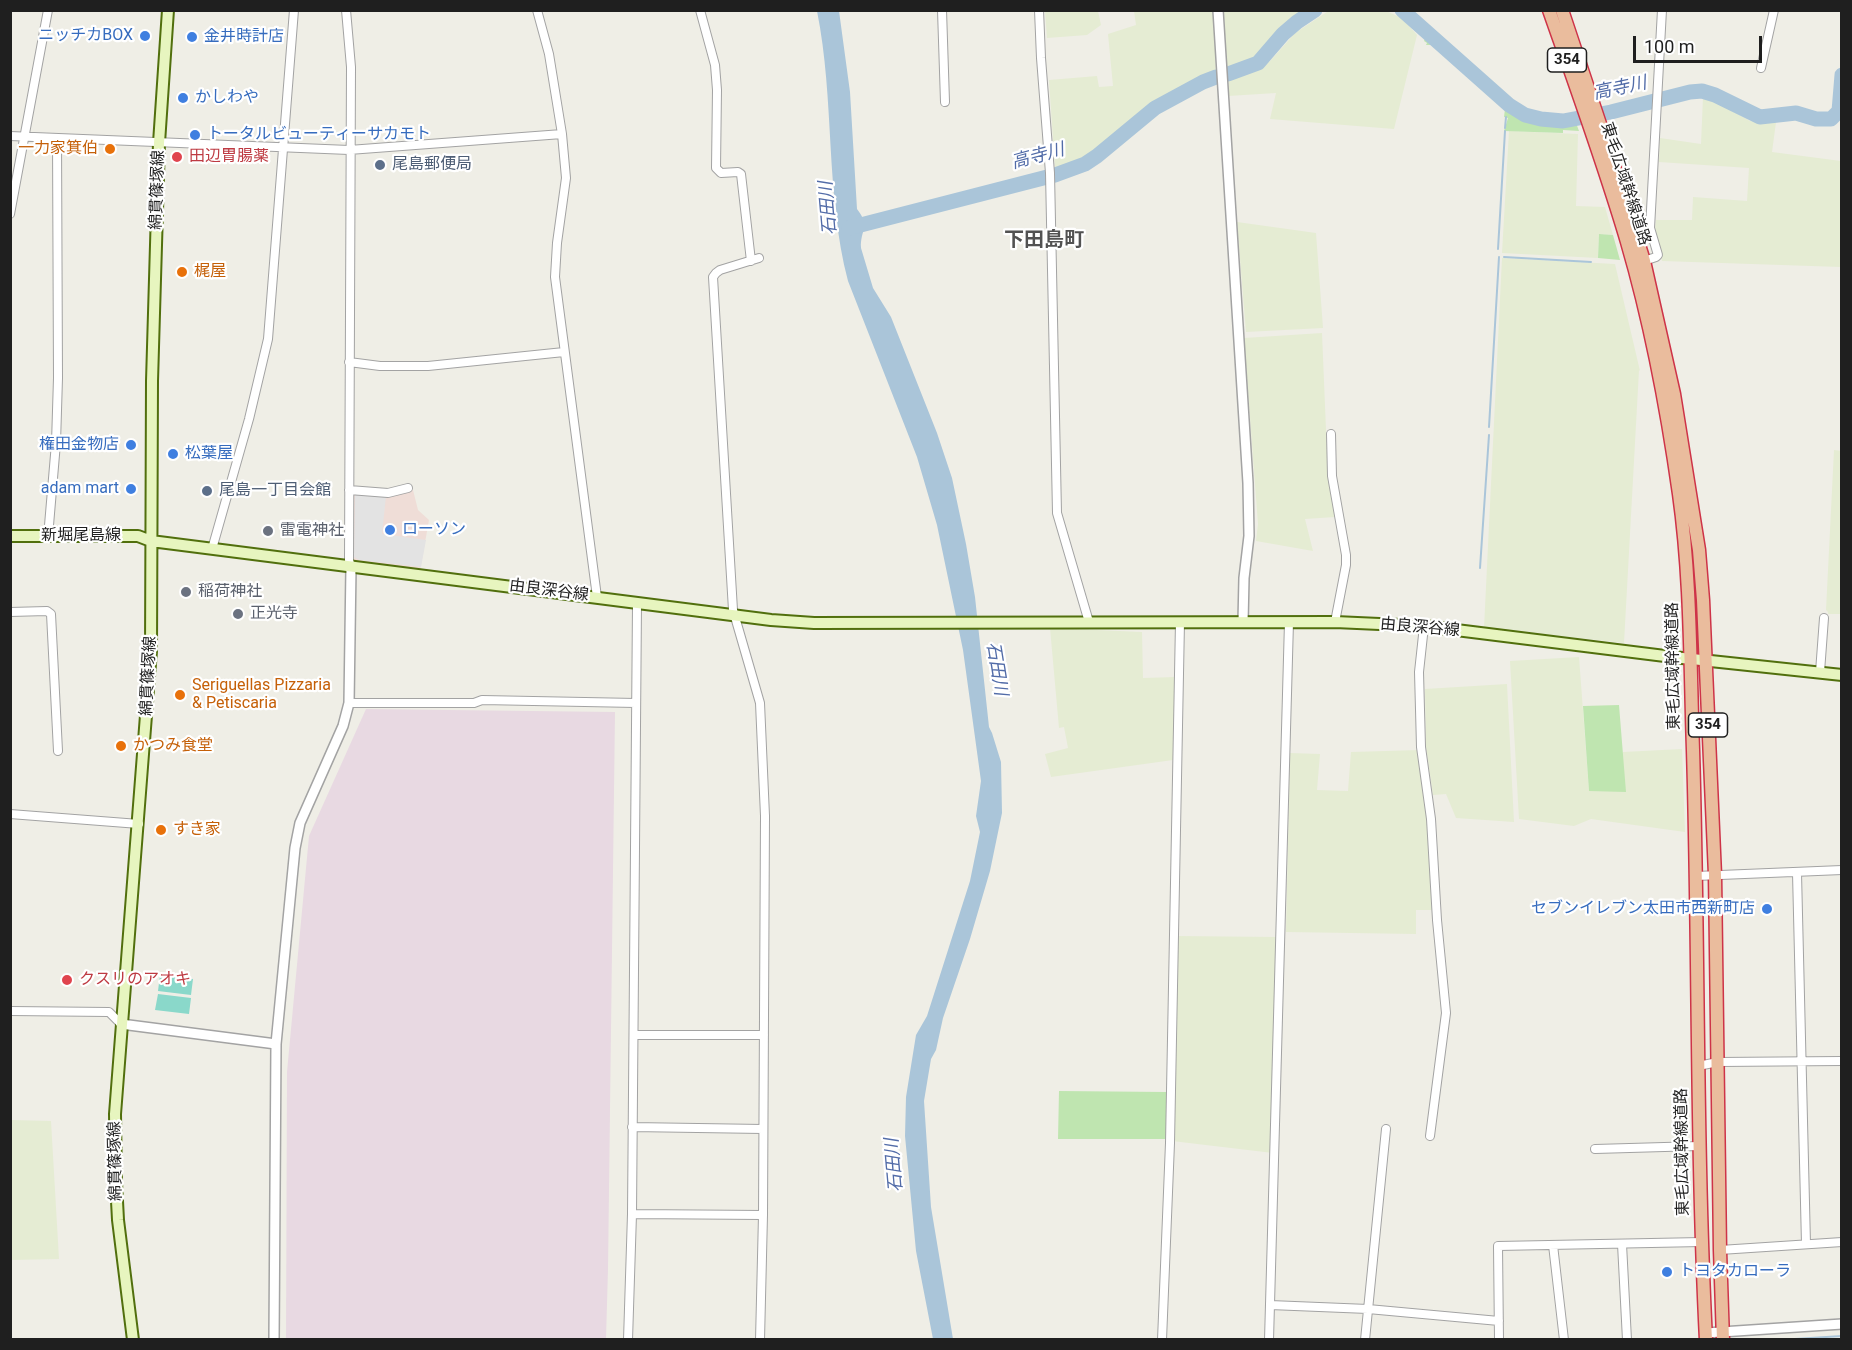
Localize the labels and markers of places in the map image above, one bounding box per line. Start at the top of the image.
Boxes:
place label: ニッチカBOX [38,26,133,46]
place label: 金井時計店 [204,27,284,47]
marker: ニッチカBOX [138,29,152,43]
marker: 金井時計店 [185,30,199,44]
place label: かしわや [195,88,259,108]
marker: かしわや [176,91,190,105]
place label: トータルビューティーサカモト [207,125,431,145]
marker: トータルビューティーサカモト [188,128,202,142]
place label: 一力家箕伯 [18,139,98,159]
marker: 一力家箕伯 [103,142,117,156]
place label: 田辺胃腸薬 [189,147,269,167]
marker: 田辺胃腸薬 [170,150,184,164]
place label: 尾島郵便局 [392,155,472,175]
marker: 尾島郵便局 [373,158,387,172]
place label: 梶屋 [194,262,226,282]
marker: 梶屋 [175,265,189,279]
place label: 権田金物店 [39,435,119,455]
marker: 権田金物店 [124,438,138,452]
place label: 松葉屋 [185,444,233,464]
marker: 松葉屋 [166,447,180,461]
place label: adam mart [41,479,119,499]
place label: 尾島一丁目会館 [219,481,331,501]
marker: adam mart [124,482,138,496]
marker: 尾島一丁目会館 [200,484,214,498]
place label: ローソン [402,520,466,540]
place label: 雷電神社 [280,521,344,541]
marker: ローソン [383,523,397,537]
marker: 雷電神社 [261,524,275,538]
place label: 稲荷神社 [198,582,262,602]
marker: 稲荷神社 [179,585,193,599]
place label: 正光寺 [250,604,298,624]
marker: 正光寺 [231,607,245,621]
place label: Seriguellas Pizzaria & Petiscaria [192,676,331,714]
marker: Seriguellas Pizzaria & Petiscaria [173,688,187,702]
place label: かつみ食堂 [133,736,213,756]
marker: かつみ食堂 [114,739,128,753]
place label: すき家 [173,820,221,840]
marker: すき家 [154,823,168,837]
place label: セブンイレブン太田市西新町店 [1531,899,1755,919]
marker: セブンイレブン太田市西新町店 [1760,902,1774,916]
place label: クスリのアオキ [79,970,191,990]
marker: クスリのアオキ [60,973,74,987]
place label: トヨタカローラ [1679,1262,1791,1282]
marker: トヨタカローラ [1660,1265,1674,1279]

